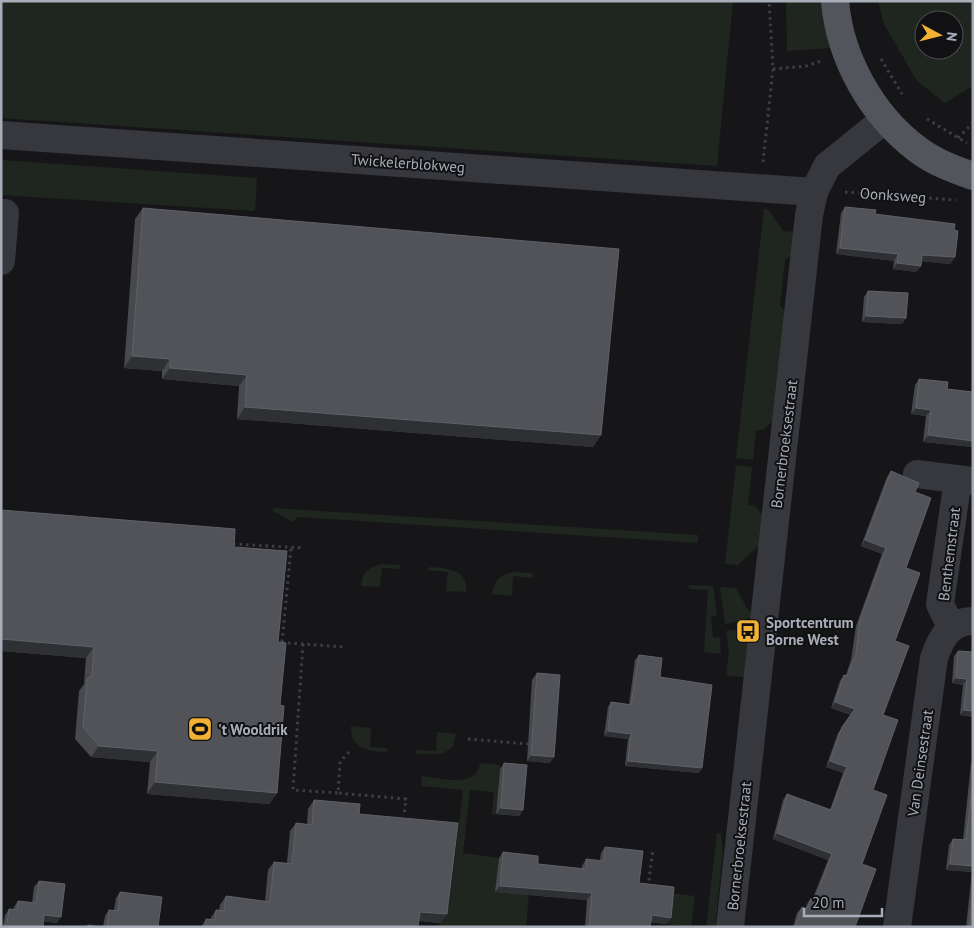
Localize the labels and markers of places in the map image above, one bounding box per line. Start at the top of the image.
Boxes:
place label: Sportcentrum Borne West [766,613,854,649]
bus stop icon: Sportcentrum Borne West [735,618,761,644]
sports icon: 't Wooldrik [187,716,213,742]
place label: 't Wooldrik [218,720,288,739]

